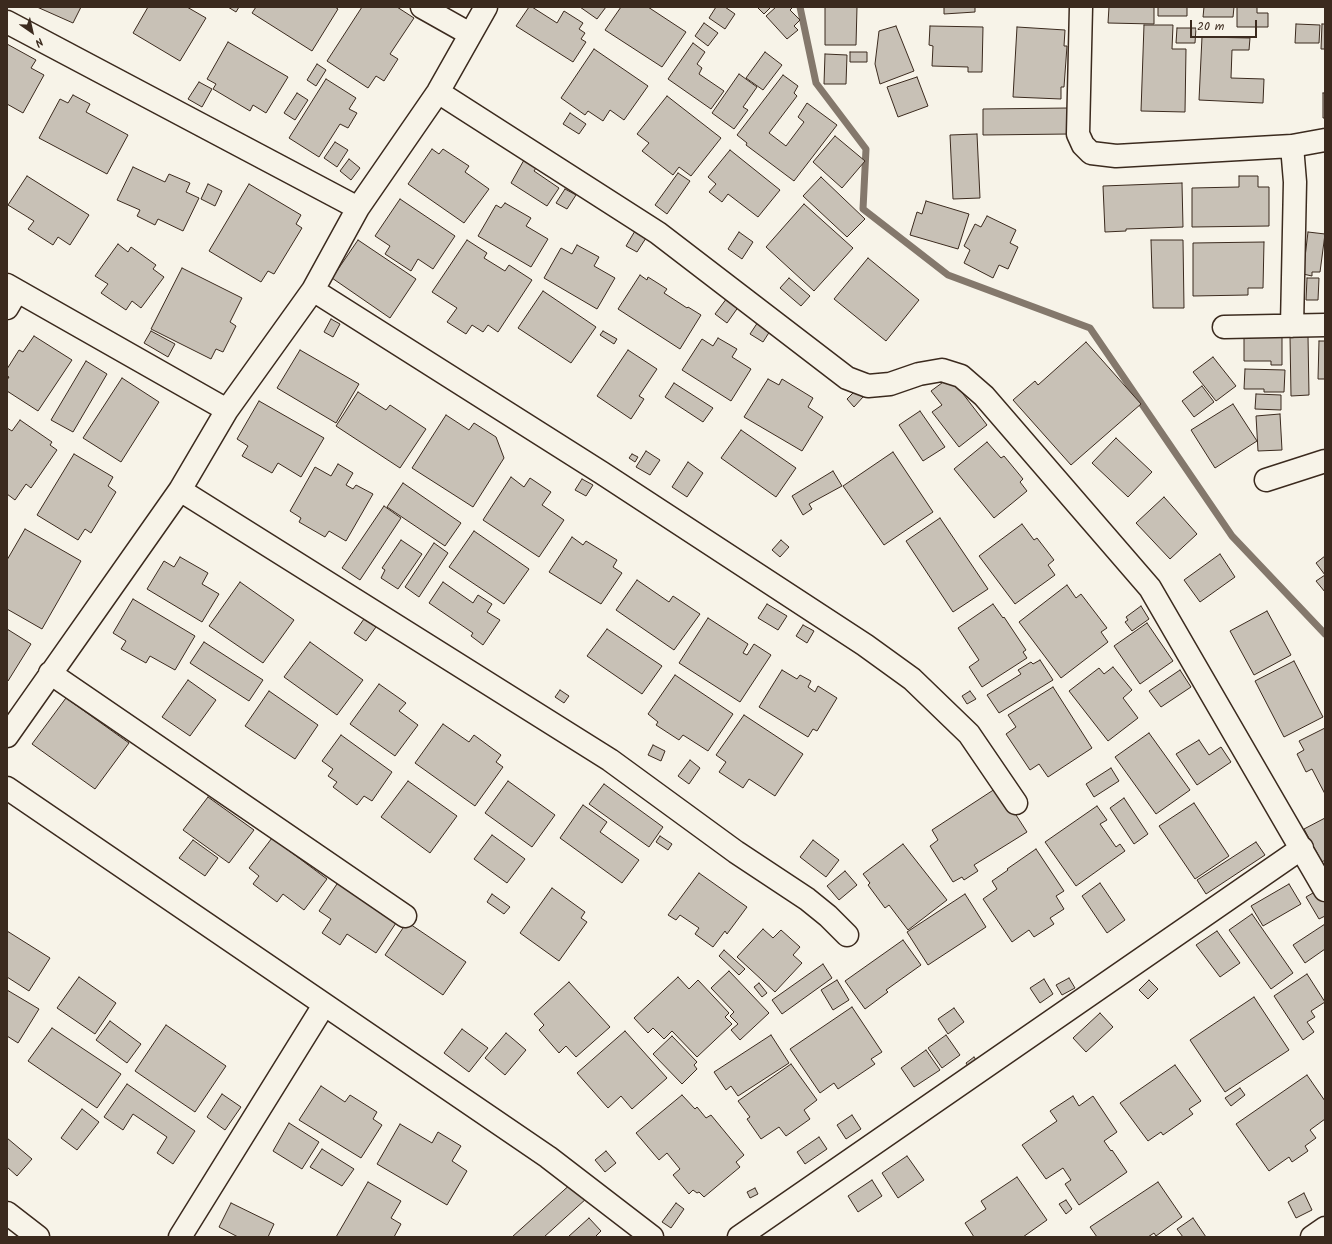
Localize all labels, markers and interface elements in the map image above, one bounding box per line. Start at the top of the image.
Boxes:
north arrow [12,12,52,52]
scale bar [1192,12,1259,38]
text: 20 m [1197,17,1224,36]
text: N [31,33,47,51]

